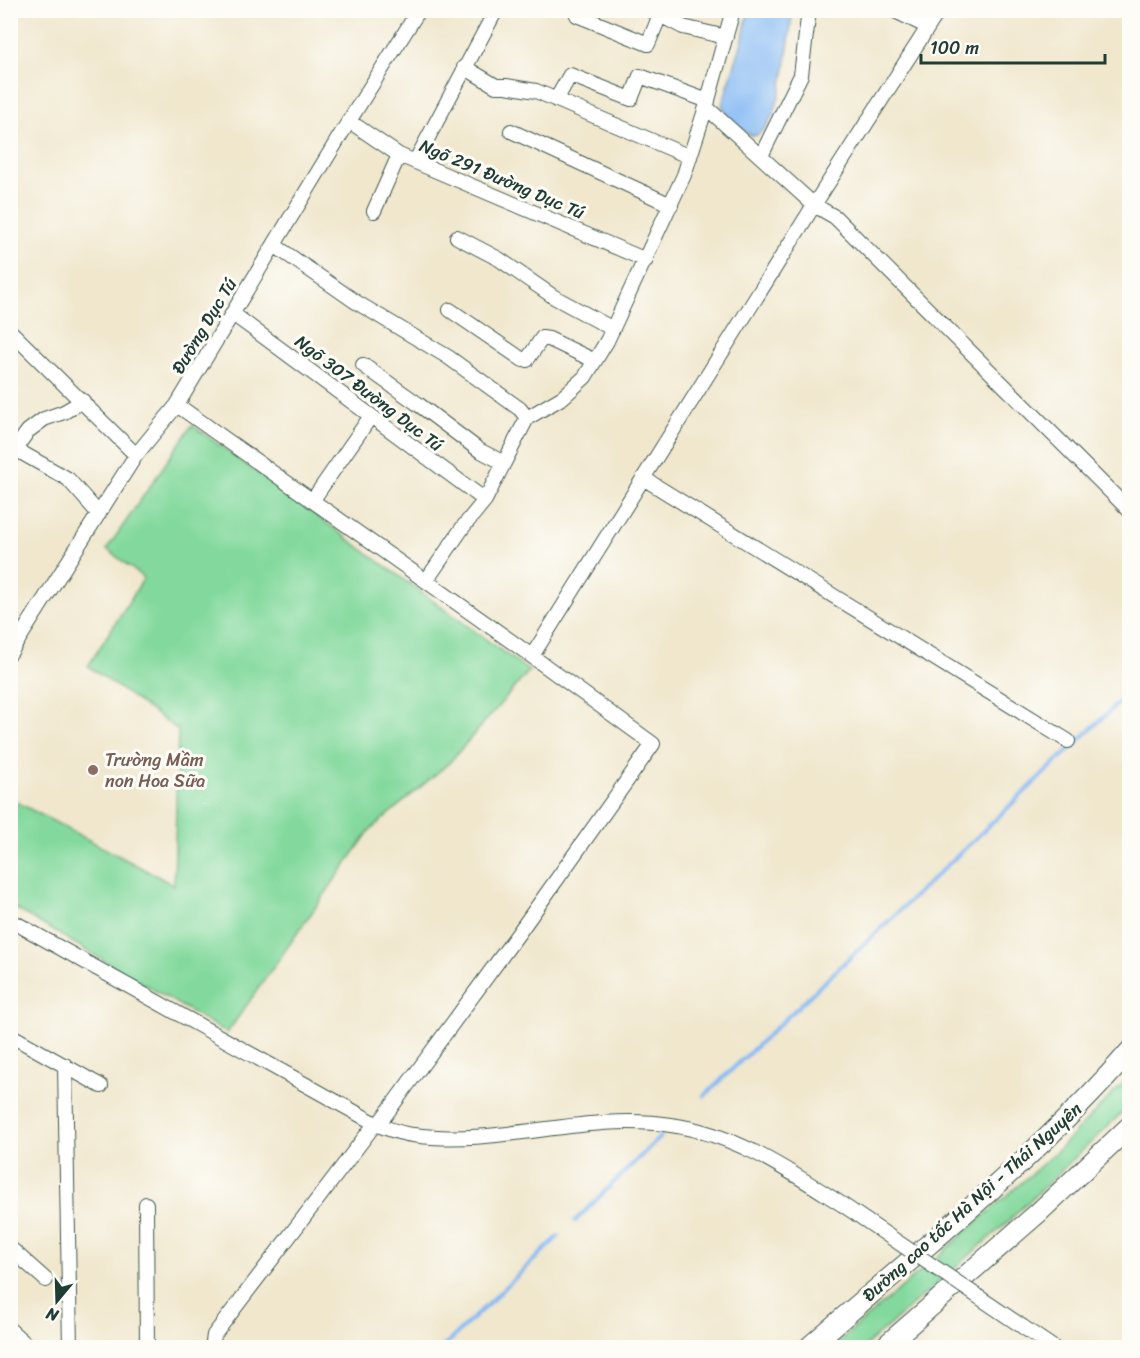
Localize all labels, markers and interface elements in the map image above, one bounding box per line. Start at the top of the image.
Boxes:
scale bar [921,27,1106,65]
text: 100 m [930,32,979,64]
street label: Ngõ 291 Đường Dục Tú [414,130,590,228]
street label: Đường Dục Tú [163,271,246,380]
street label: Ngõ 307 Đường Dục Tú [288,326,451,460]
place label: Trường Mầm non Hoa Sữa [105,744,205,797]
marker: Trường Mầm non Hoa Sữa [86,763,100,777]
street label: Đường cao tốc Hà Nội - Thái Nguyên [855,1094,1090,1310]
north arrow [27,1271,87,1331]
text: N [41,1299,63,1331]

